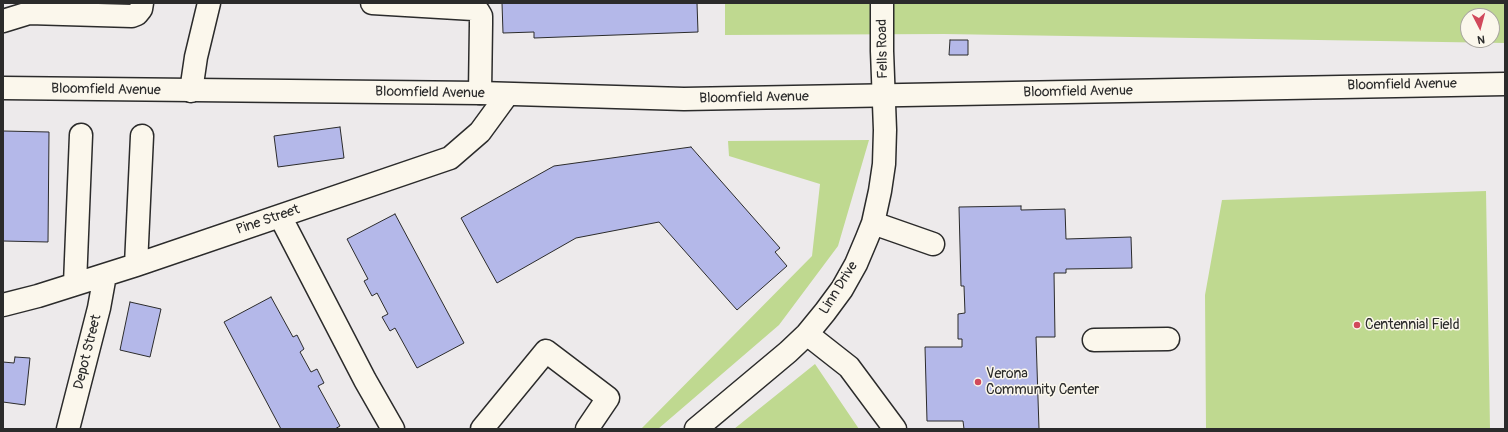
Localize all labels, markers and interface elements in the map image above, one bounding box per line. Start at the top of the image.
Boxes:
north arrow [1460,8,1500,48]
street label: Fells Road [874,19,892,79]
text: N [1477,33,1486,46]
street label: Bloomfield Avenue [1347,76,1457,94]
street label: Bloomfield Avenue [51,81,161,99]
street label: Bloomfield Avenue [1023,83,1133,101]
street label: Bloomfield Avenue [375,84,485,102]
street label: Bloomfield Avenue [699,89,809,107]
street label: Pine Street [234,201,302,239]
street label: Linn Drive [816,259,862,317]
street label: Depot Street [71,313,105,391]
place label: Centennial Field [1365,317,1460,333]
marker: Centennial Field [1352,320,1362,330]
place label: Verona Community Center [986,366,1099,398]
marker: Verona Community Center [973,377,983,387]

